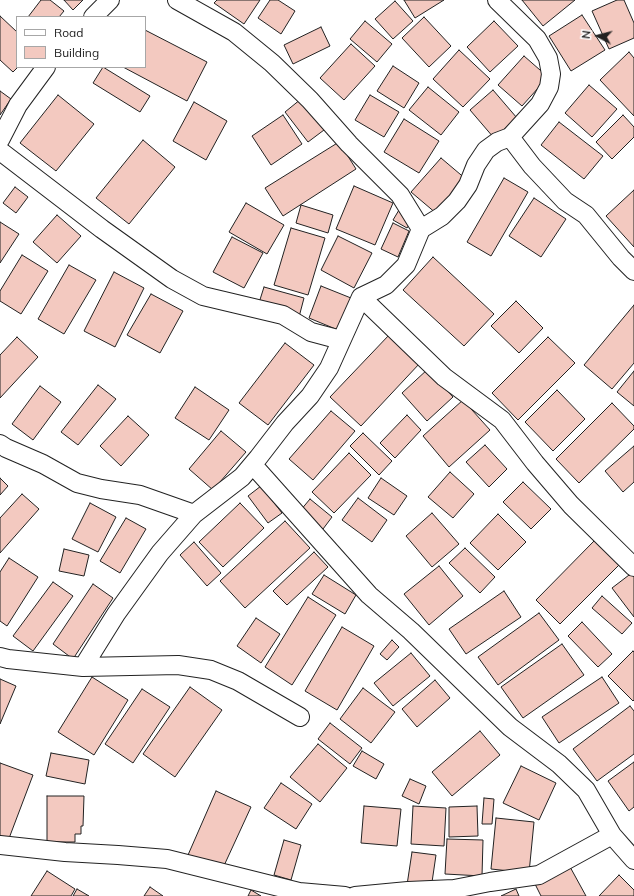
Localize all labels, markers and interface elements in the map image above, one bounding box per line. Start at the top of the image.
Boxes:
legend [16,16,146,68]
north arrow [578,16,618,56]
text: Road [54,25,83,40]
text: N [579,30,594,40]
text: Building [54,45,99,60]

